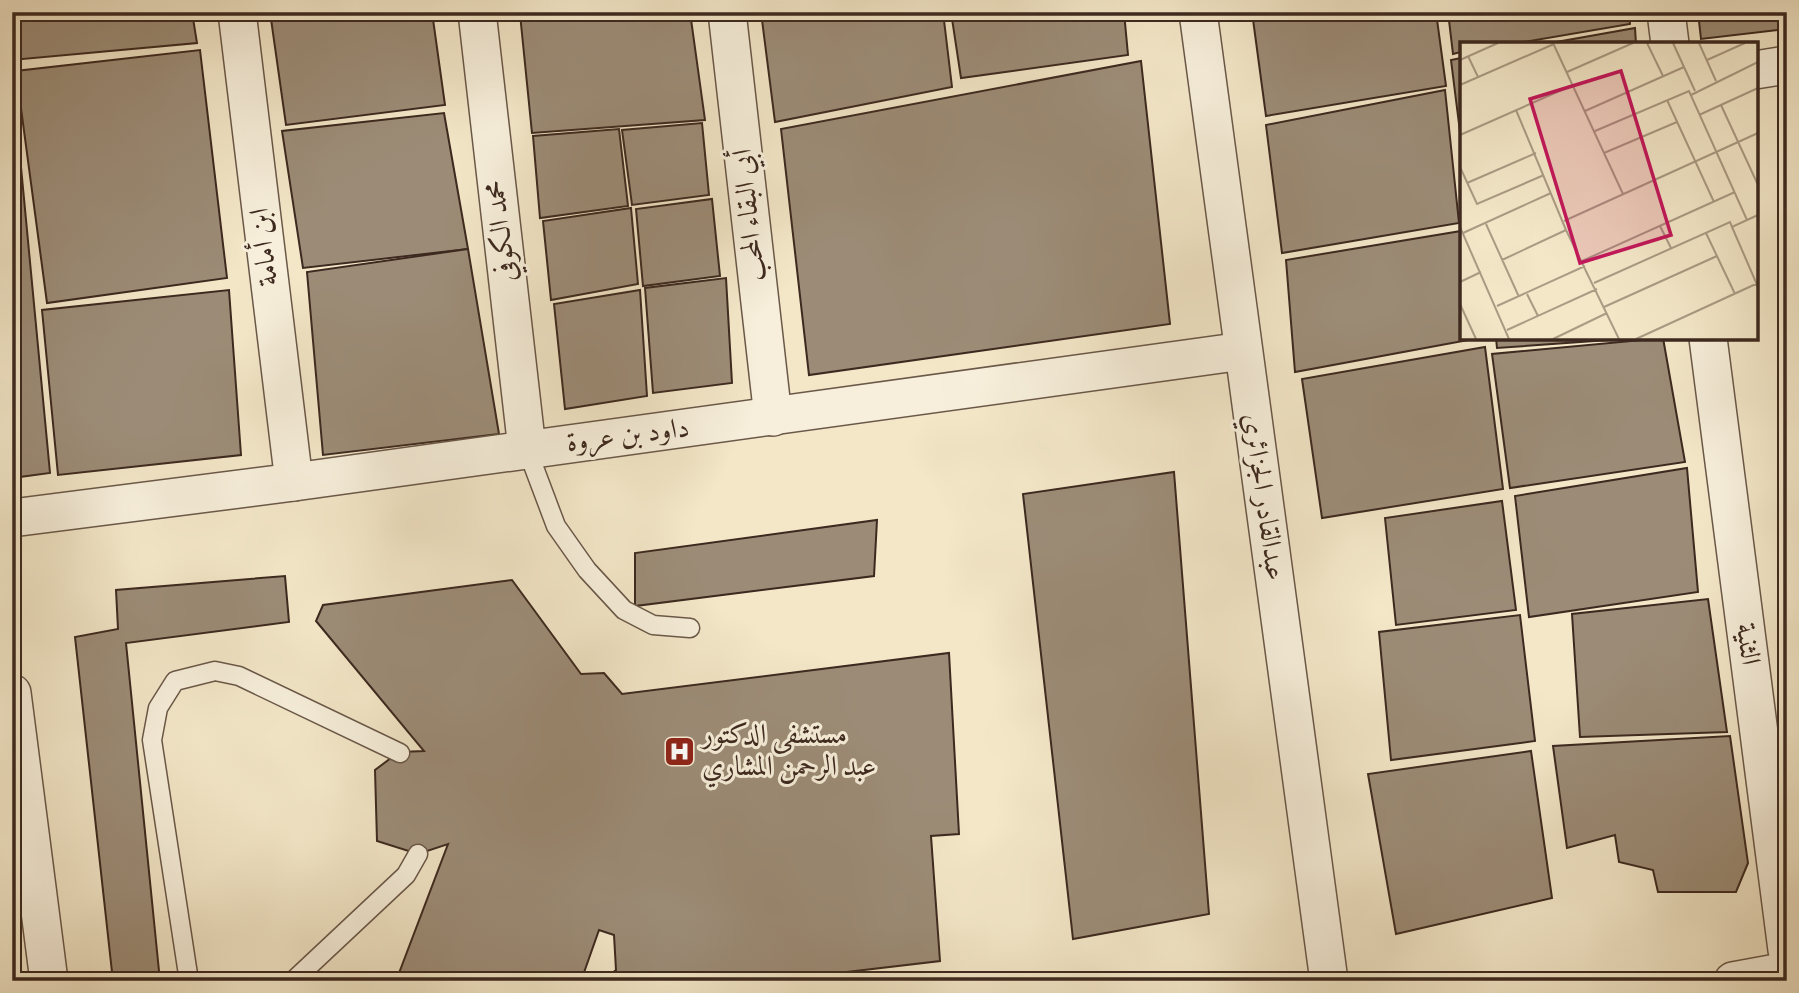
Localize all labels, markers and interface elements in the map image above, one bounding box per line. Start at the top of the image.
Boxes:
inset map [1460,42,1757,340]
street label: أبي البقاء المحب [722,146,777,284]
street label: محمد الكوفي [478,178,529,284]
street label: ابن أمامة [239,206,287,289]
street label: داود بن عروة [564,411,692,461]
street label: عبدالقادر الجزائري [1231,411,1292,583]
street label: الثنية [1727,621,1767,667]
place label: مستشفى الدكتور عبد الرحمن المشاري [699,718,876,788]
hospital icon: مستشفى الدكتور عبد الرحمن المشاري [662,734,696,768]

